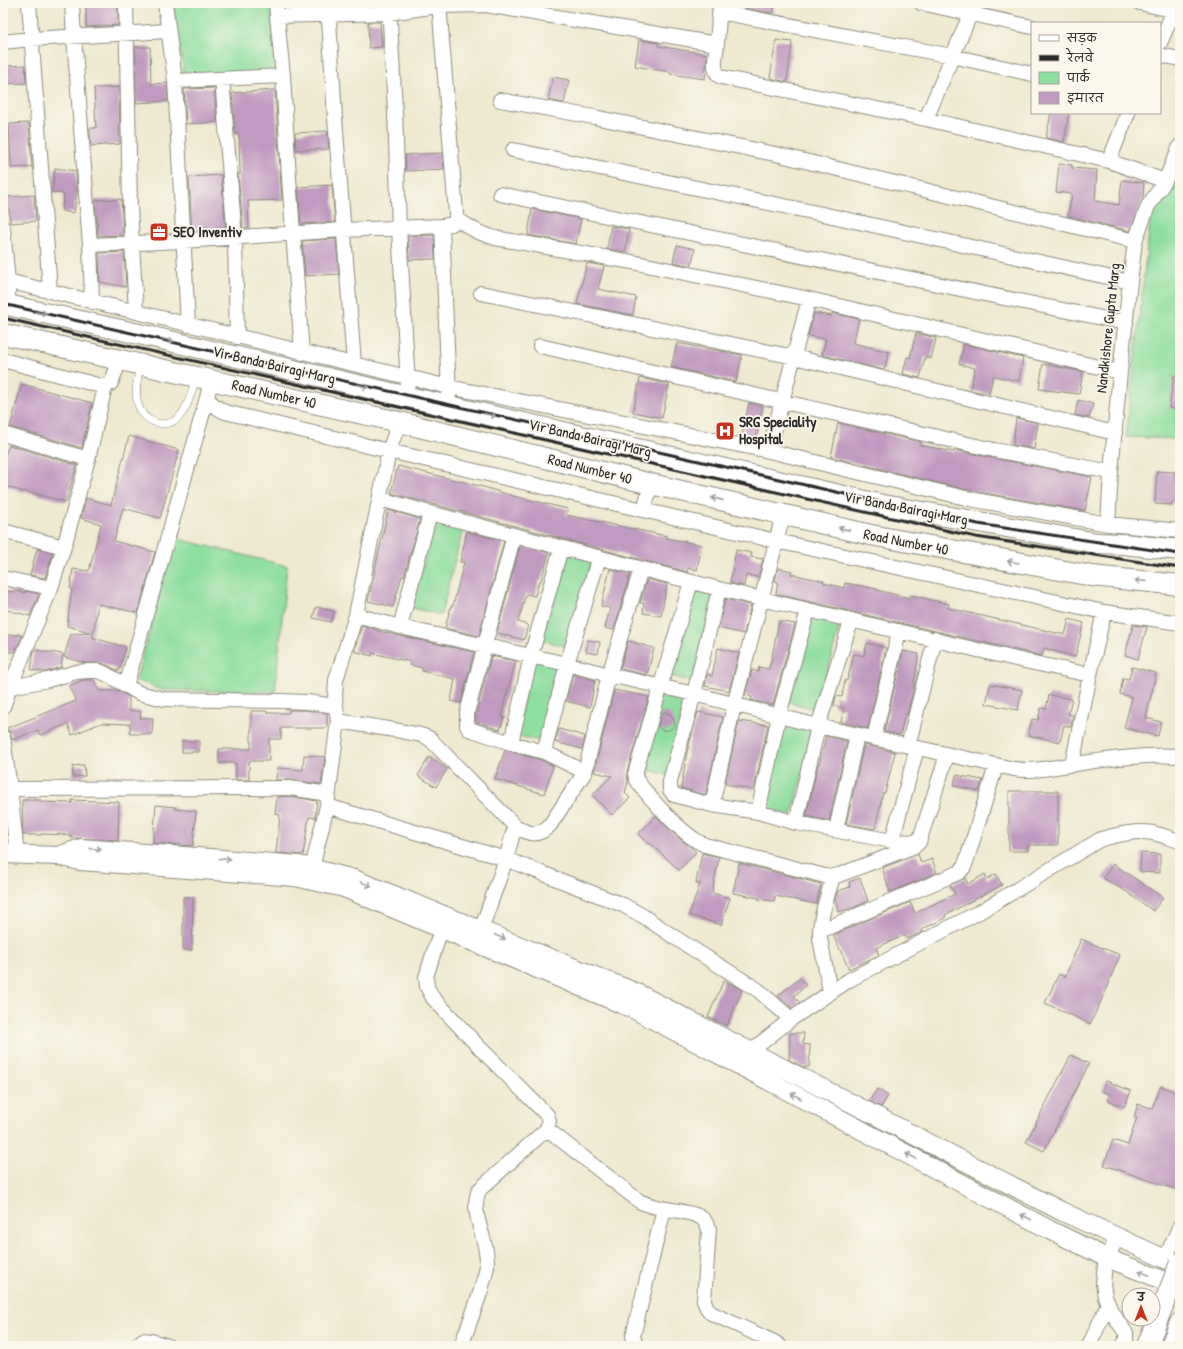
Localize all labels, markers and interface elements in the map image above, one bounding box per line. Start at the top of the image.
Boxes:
legend [1031,22,1161,114]
text: सड़क [1066,29,1098,46]
text: रेलवे [1065,47,1094,66]
text: पार्क [1066,68,1091,86]
text: इमारत [1067,89,1105,106]
office icon: SEO Inventiv [148,221,170,243]
place label: SEO Inventiv [173,221,243,242]
street label: Nandkishore Gupta Marg [1090,262,1125,394]
one-way arrow [34,309,47,317]
one-way arrow [161,337,174,345]
street label: Vir Banda Bairagi Marg [211,340,338,389]
street label: Road Number 40 [230,374,319,413]
one-way arrow [356,383,369,391]
one-way arrow [483,411,496,419]
place label: SRG Speciality Hospital [739,411,817,450]
street label: Vir Banda Bairagi Marg [527,413,654,462]
hospital icon: SRG Speciality Hospital [714,420,736,442]
street label: Road Number 40 [546,448,635,489]
street label: Vir Banda Bairagi Marg [842,485,970,530]
one-way arrow [711,495,724,503]
street label: Road Number 40 [862,523,951,560]
one-way arrow [838,525,851,533]
one-way arrow [1007,557,1020,565]
one-way arrow [1135,577,1148,585]
one-way arrow [89,846,102,853]
one-way arrow [218,855,231,862]
one-way arrow [360,880,372,888]
one-way arrow [493,934,505,942]
one-way arrow [791,1091,803,1099]
one-way arrow [906,1152,918,1160]
one-way arrow [1021,1213,1033,1220]
one-way arrow [1138,1268,1150,1276]
north arrow [1121,1287,1161,1327]
text: उ [1136,1290,1146,1304]

